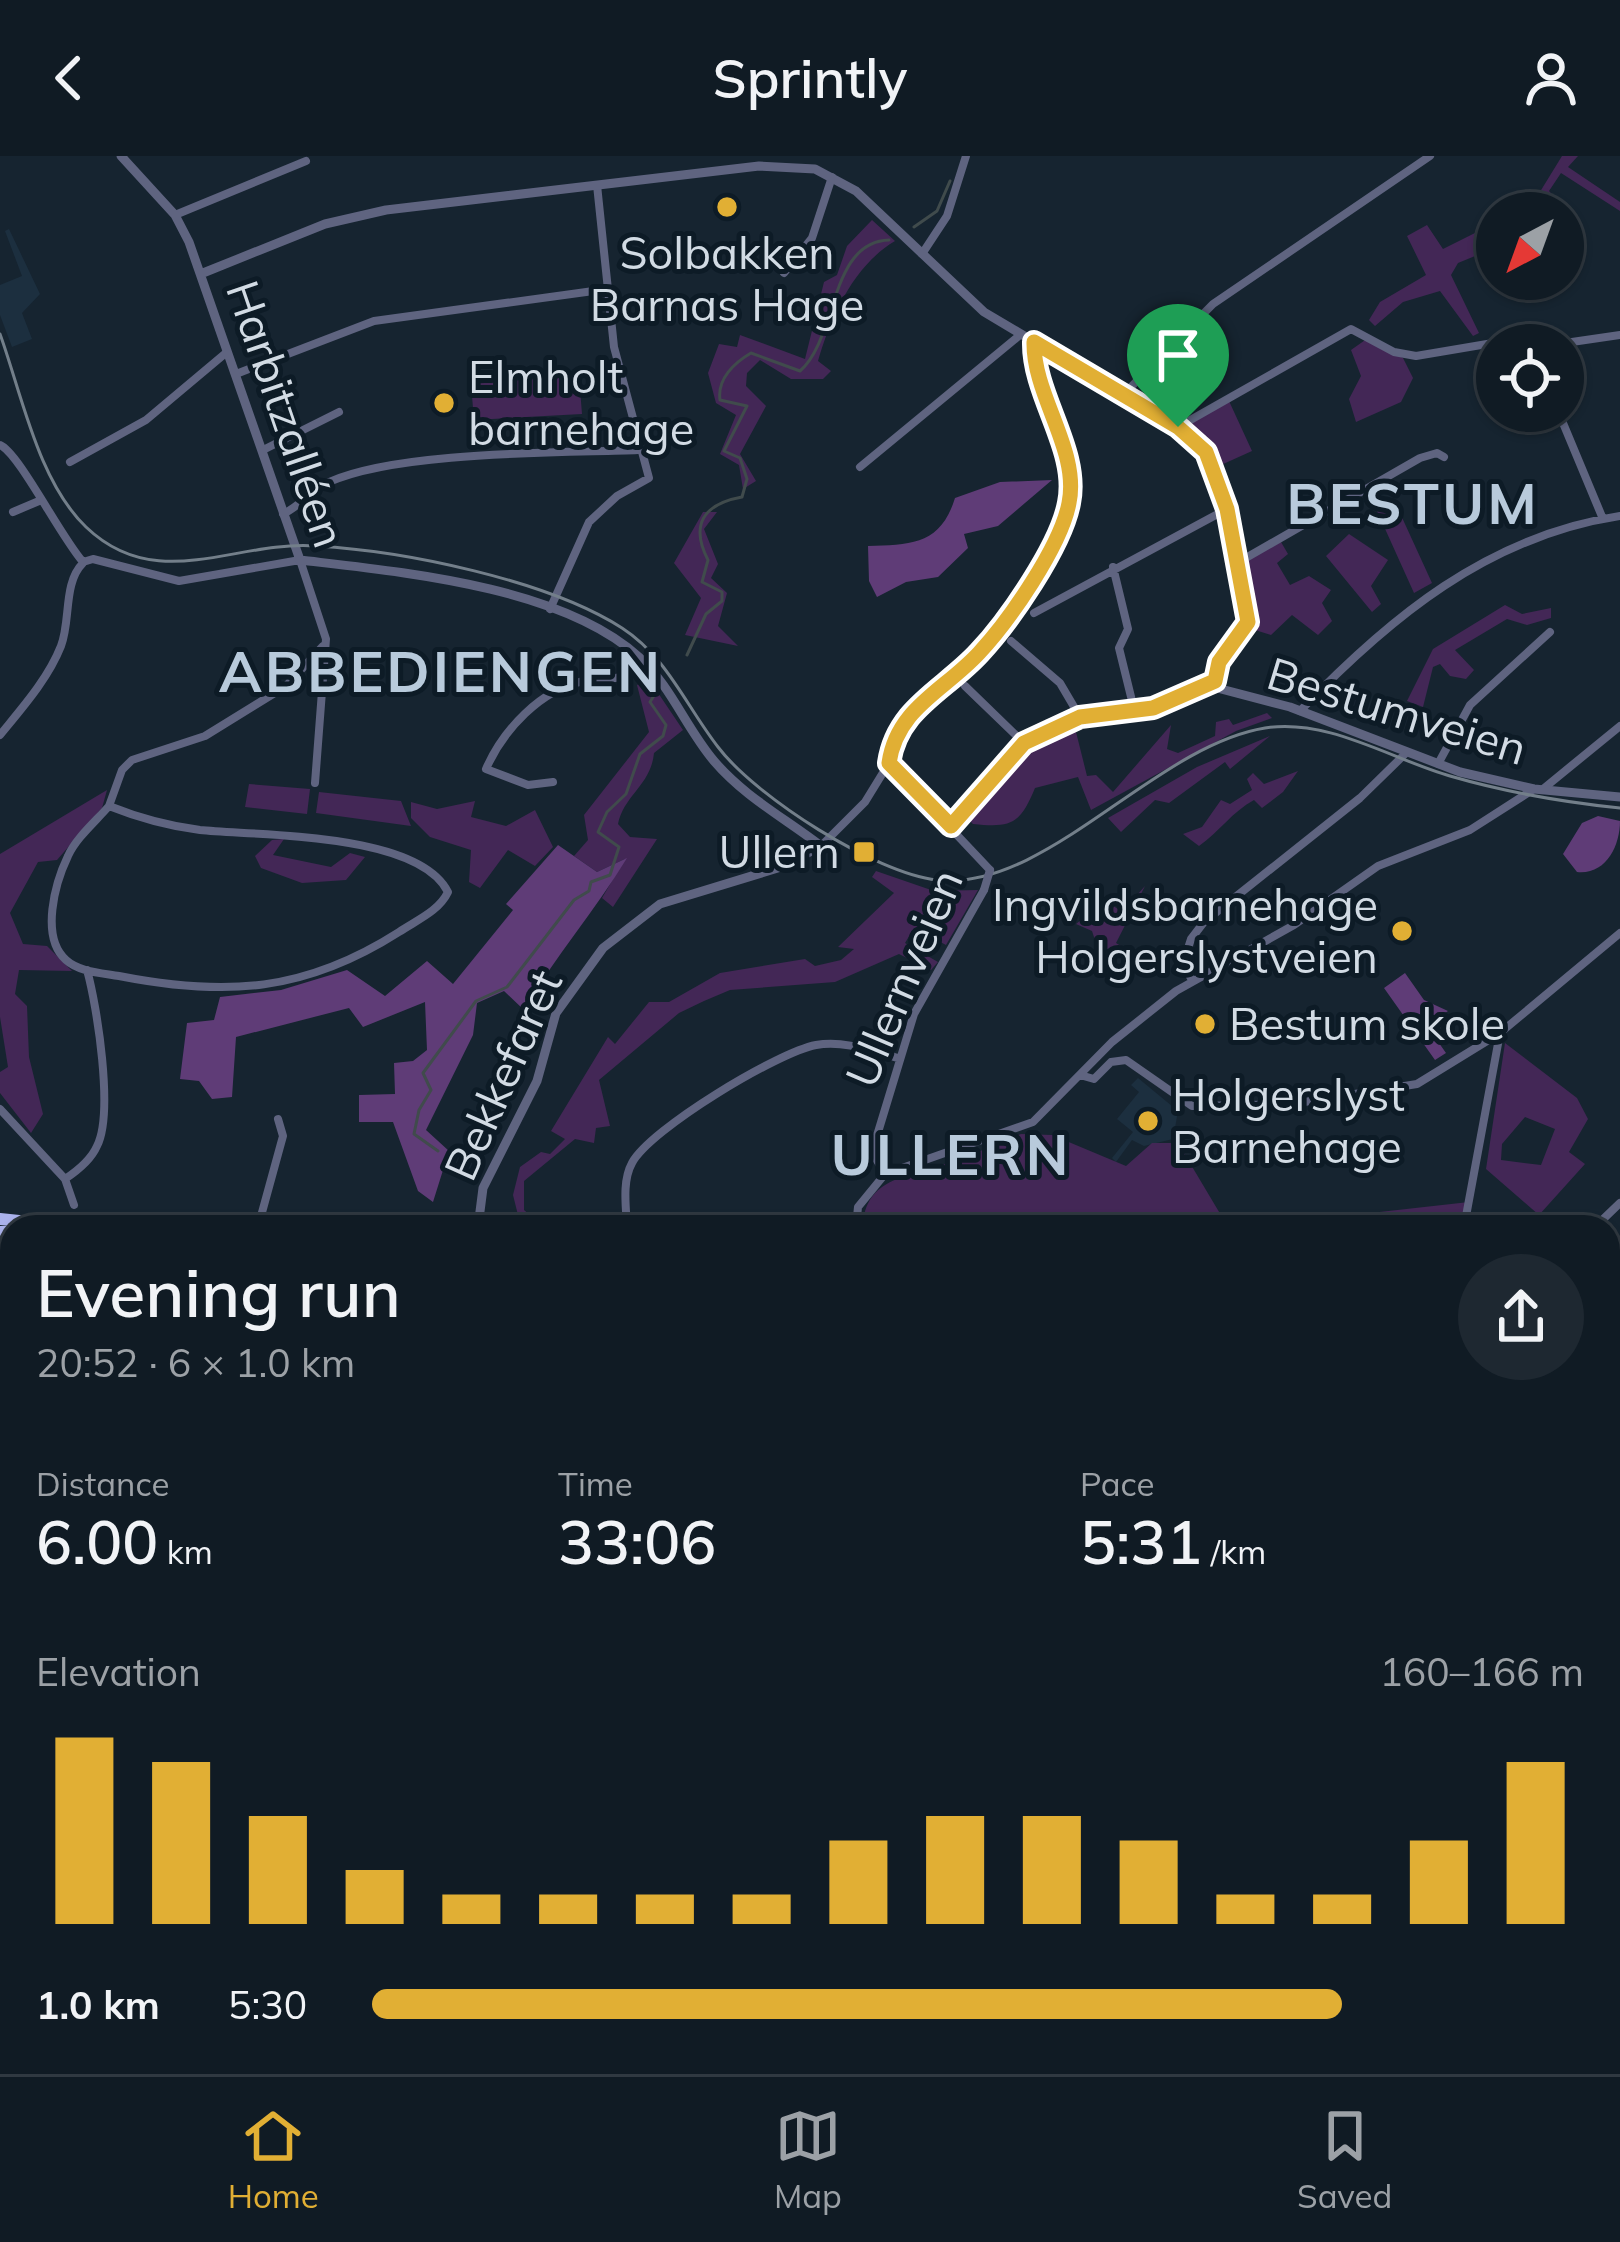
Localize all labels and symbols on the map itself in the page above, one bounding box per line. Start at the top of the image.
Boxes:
north arrow [1476,192,1584,300]
marker: Solbakken Barnas Hage [714,194,740,220]
place label: Solbakken Barnas Hage [590,224,864,332]
street label: Harbitzalléen [215,273,359,554]
pin [1127,304,1229,427]
place label: Elmholt barnehage [468,348,694,456]
marker: Elmholt barnehage [431,390,457,416]
district label: BESTUM [1286,467,1540,538]
district label: ABBEDIENGEN [219,635,663,706]
street label: Bestumveien [1261,644,1534,776]
place label: Ullern [719,823,840,879]
marker: Ullern [851,839,877,865]
street label: Ullernveien [832,860,974,1095]
place label: Ingvildsbarnehage Holgerslystveien [992,876,1378,984]
marker: Ingvildsbarnehage Holgerslystveien [1389,918,1415,944]
street label: Bekkefaret [431,961,573,1188]
place label: Bestum skole [1229,995,1505,1051]
marker: Bestum skole [1192,1011,1218,1037]
place label: Holgerslyst Barnehage [1172,1066,1405,1174]
marker: Holgerslyst Barnehage [1135,1108,1161,1134]
district label: ULLERN [831,1118,1071,1189]

